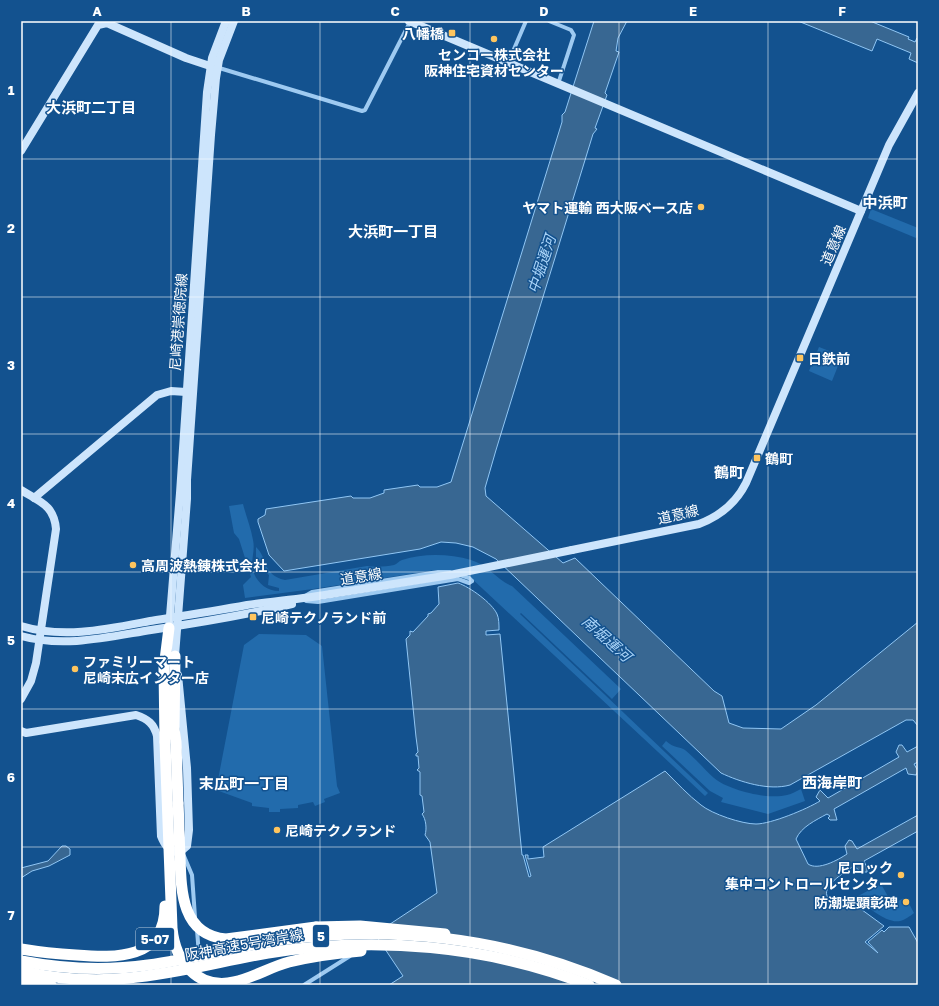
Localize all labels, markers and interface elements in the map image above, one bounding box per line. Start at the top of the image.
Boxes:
text: A [92,3,102,19]
text: B [241,3,251,19]
text: C [390,3,400,19]
text: D [539,3,549,19]
text: E [689,3,697,19]
text: F [838,3,846,19]
place label: 八幡橋 [402,25,444,42]
marker: 八幡橋 [447,28,457,38]
marker: センコー株式会社 阪神住宅資材センター [489,34,499,44]
place label: センコー株式会社 阪神住宅資材センター [424,46,564,79]
text: 1 [8,82,15,98]
district label: 大浜町二丁目 [46,98,136,116]
district label: 中浜町 [862,193,908,211]
place label: ヤマト運輸 西大阪ベース店 [522,199,693,216]
marker: ヤマト運輸 西大阪ベース店 [696,202,706,212]
text: 2 [7,220,15,236]
district label: 大浜町一丁目 [348,222,438,240]
street label: 道意線 [817,222,849,268]
water label: 中堀運河 [523,230,560,295]
street label: 尼崎港崇徳院線 [166,273,190,371]
place label: 日鉄前 [808,350,850,367]
marker: 日鉄前 [795,353,805,363]
text: 3 [7,357,15,373]
place label: 鶴町 [765,450,793,467]
marker: 鶴町 [752,453,762,463]
district label: 鶴町 [714,463,744,481]
text: 4 [7,495,15,511]
street label: 道意線 [656,501,700,527]
place label: 高周波熱錬株式会社 [141,557,267,574]
marker: 高周波熱錬株式会社 [128,560,138,570]
street label: 道意線 [339,564,383,588]
place label: 尼崎テクノランド前 [261,609,386,626]
water label: 南堀運河 [579,611,638,667]
marker: 尼崎テクノランド前 [248,612,258,622]
text: 5 [7,632,15,648]
place label: ファミリーマート 尼崎末広インター店 [83,653,209,686]
marker: ファミリーマート 尼崎末広インター店 [70,664,80,674]
text: 6 [7,769,15,785]
district label: 西海岸町 [802,773,862,791]
district label: 末広町一丁目 [199,774,289,792]
place label: 尼崎テクノランド [285,822,396,839]
marker: 尼崎テクノランド [272,825,282,835]
place label: 尼ロック 集中コントロールセンター [725,859,893,892]
marker: 尼ロック 集中コントロールセンター [896,870,906,880]
place label: 防潮堤顕彰碑 [814,894,898,911]
marker: 防潮堤顕彰碑 [901,897,911,907]
text: 7 [7,907,15,923]
street label: 阪神高速5号湾岸線 [183,925,305,963]
road number: 5 [313,925,329,947]
road number: 5-07 [136,928,174,950]

